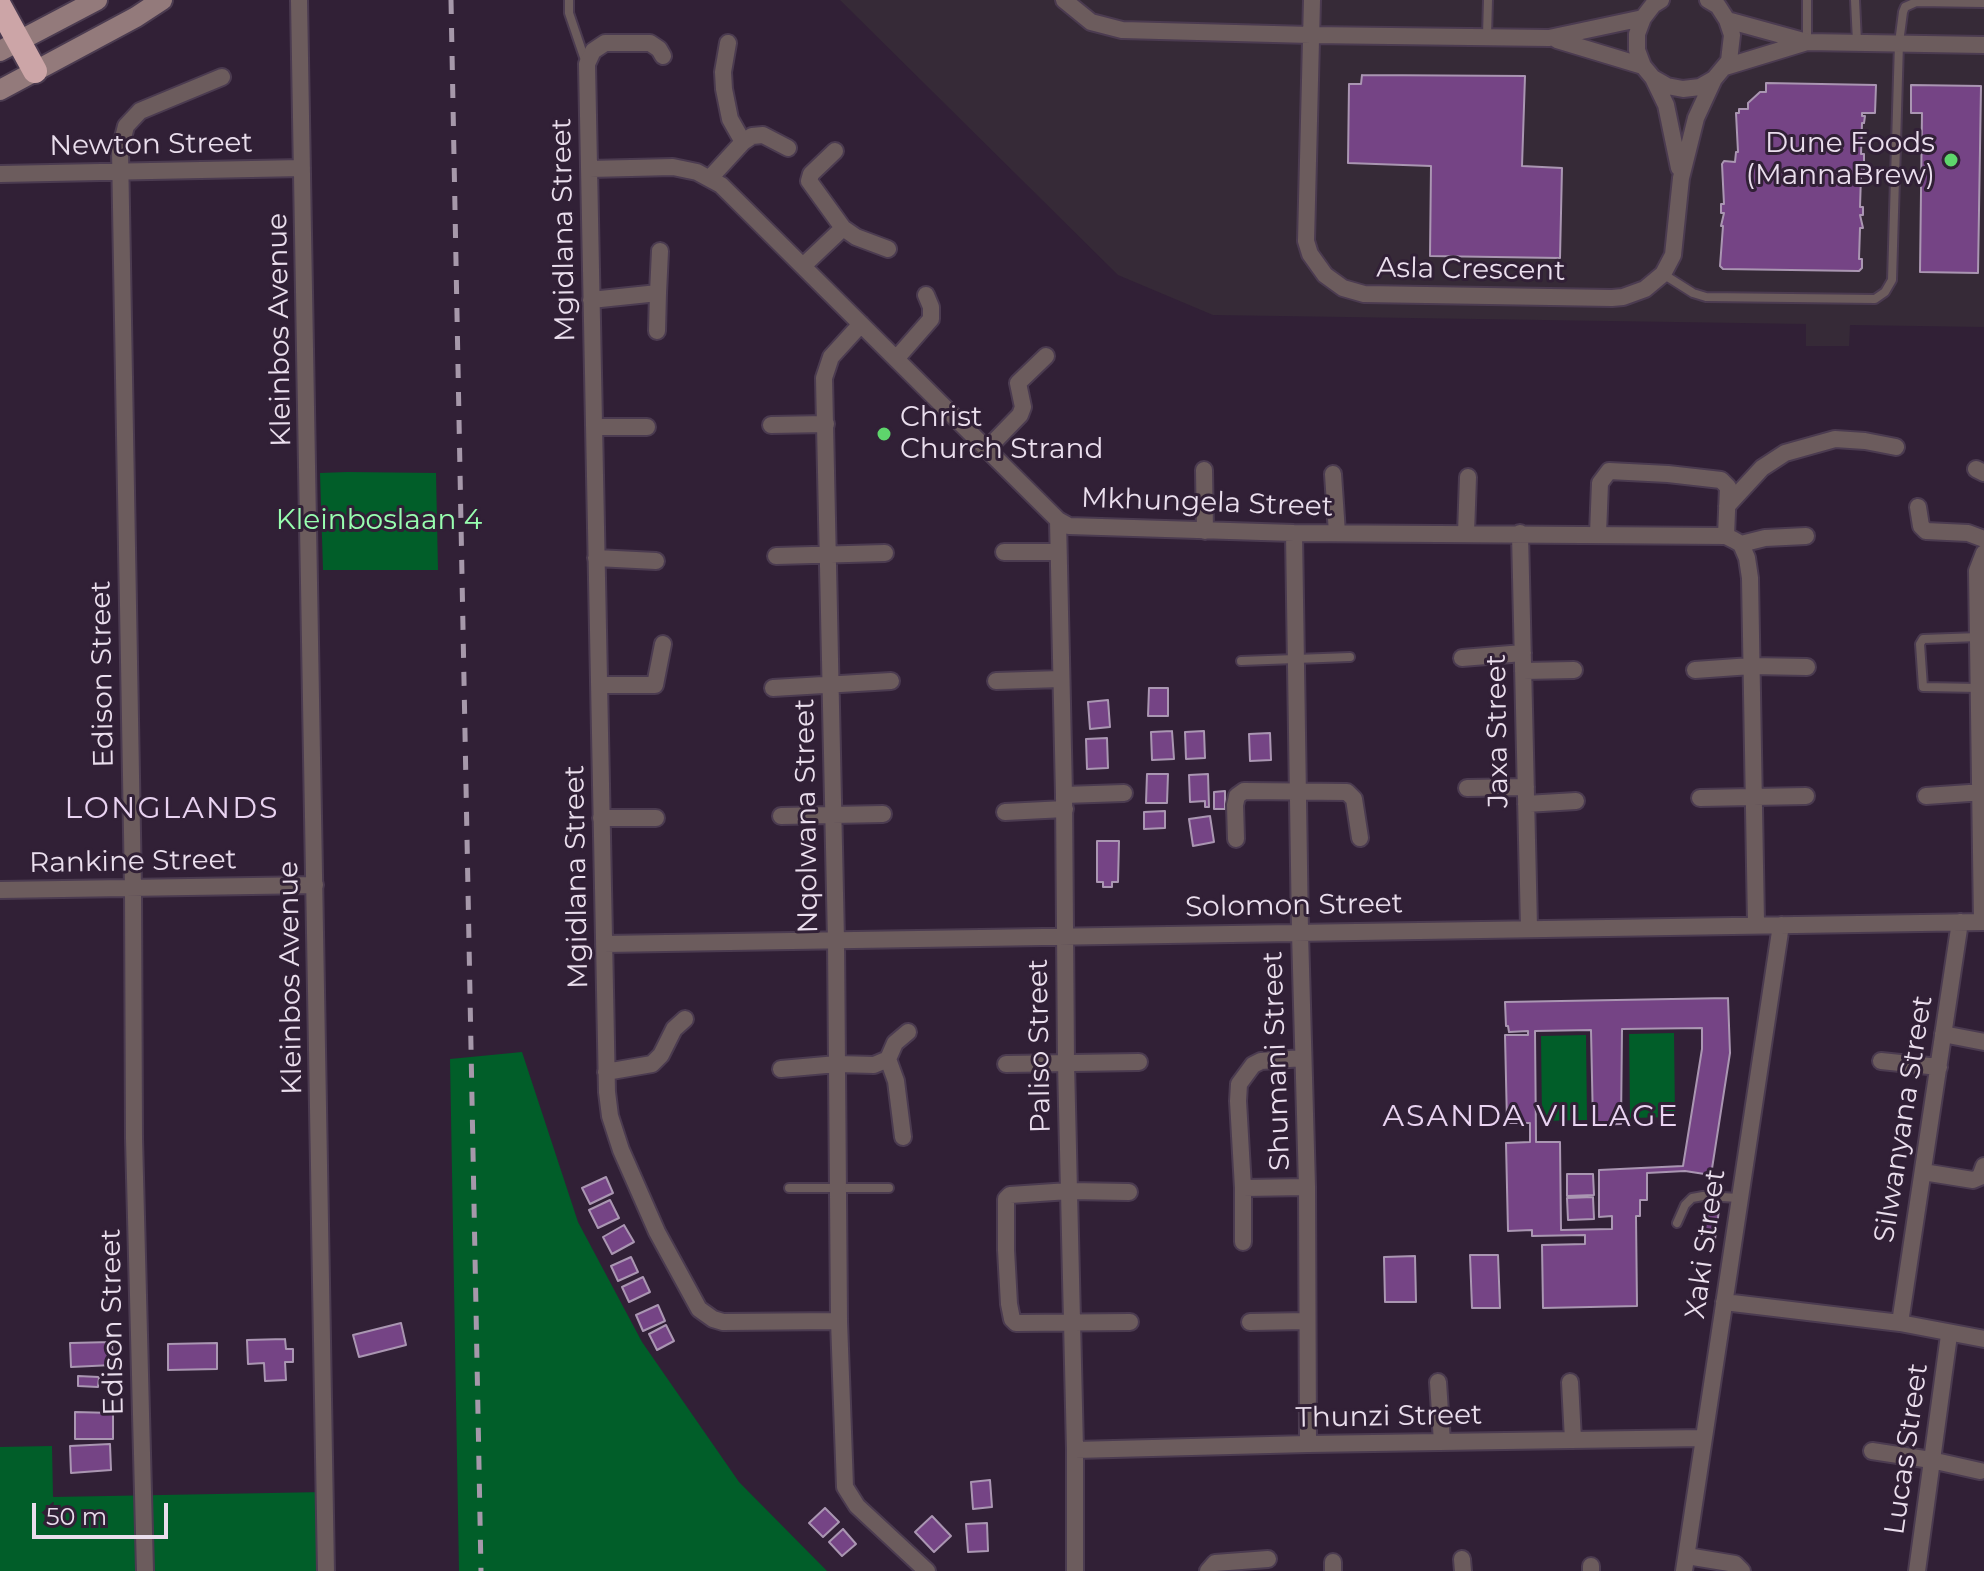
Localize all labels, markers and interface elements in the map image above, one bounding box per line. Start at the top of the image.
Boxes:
street label: Mgidlana Street [545,118,583,342]
street label: Newton Street [49,126,253,164]
place label: Dune Foods (MannaBrew) [1746,127,1935,193]
marker: Dune Foods (MannaBrew) [1942,151,1960,169]
street label: Kleinbos Avenue [261,213,299,447]
street label: Asla Crescent [1376,252,1566,288]
place label: Christ Church Strand [900,401,1103,467]
marker: Christ Church Strand [875,425,893,443]
street label: Mkhungela Street [1080,482,1334,524]
park label: Kleinboslaan 4 [276,504,482,538]
street label: Edison Street [85,580,121,768]
street label: Jaxa Street [1480,654,1516,808]
street label: Nqolwana Street [788,698,826,934]
street label: Mgidlana Street [558,765,596,989]
district label: LONGLANDS [65,791,279,827]
street label: Rankine Street [29,843,237,881]
street label: Kleinbos Avenue [272,861,310,1095]
street label: Solomon Street [1185,887,1403,925]
street label: Shumani Street [1256,951,1298,1171]
street label: Paliso Street [1022,958,1058,1134]
street label: Silwanyana Street [1868,993,1940,1245]
district label: ASANDA VILLAGE [1382,1099,1680,1135]
street label: Xaki Street [1679,1167,1733,1321]
street label: Edison Street [95,1228,131,1416]
street label: Lucas Street [1878,1361,1936,1537]
street label: Thunzi Street [1295,1399,1483,1435]
scale bar [36,1487,172,1537]
text: 50 m [46,1502,107,1531]

